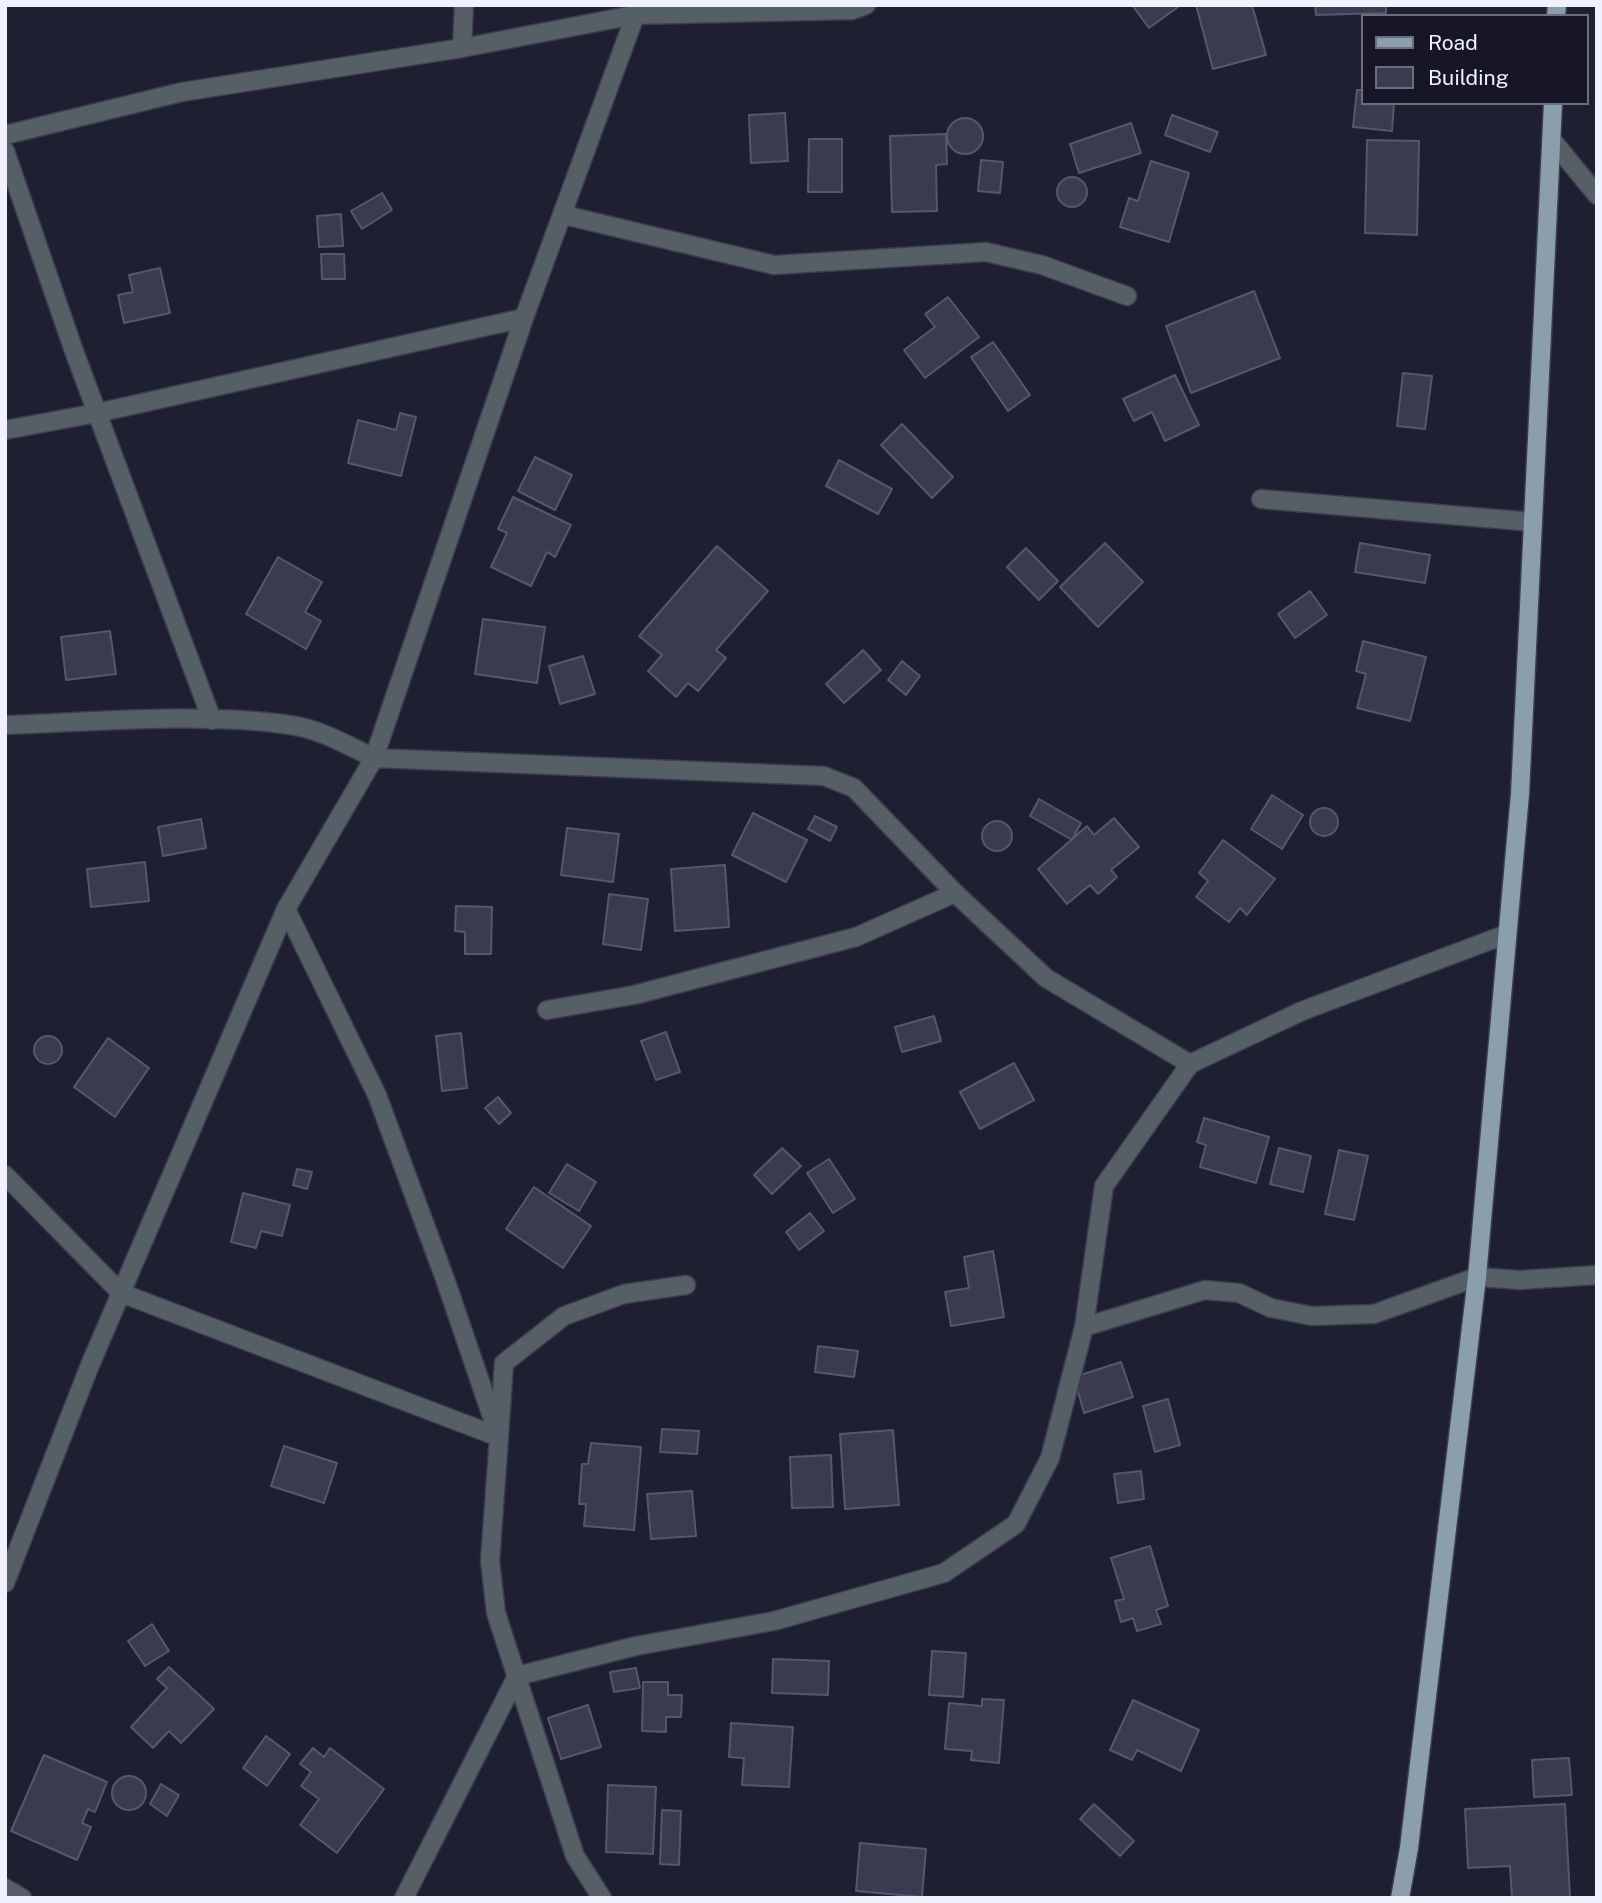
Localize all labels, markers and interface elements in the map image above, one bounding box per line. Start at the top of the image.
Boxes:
legend [1360,14,1588,105]
text: Road [1428,30,1478,55]
text: Building [1428,65,1509,90]

